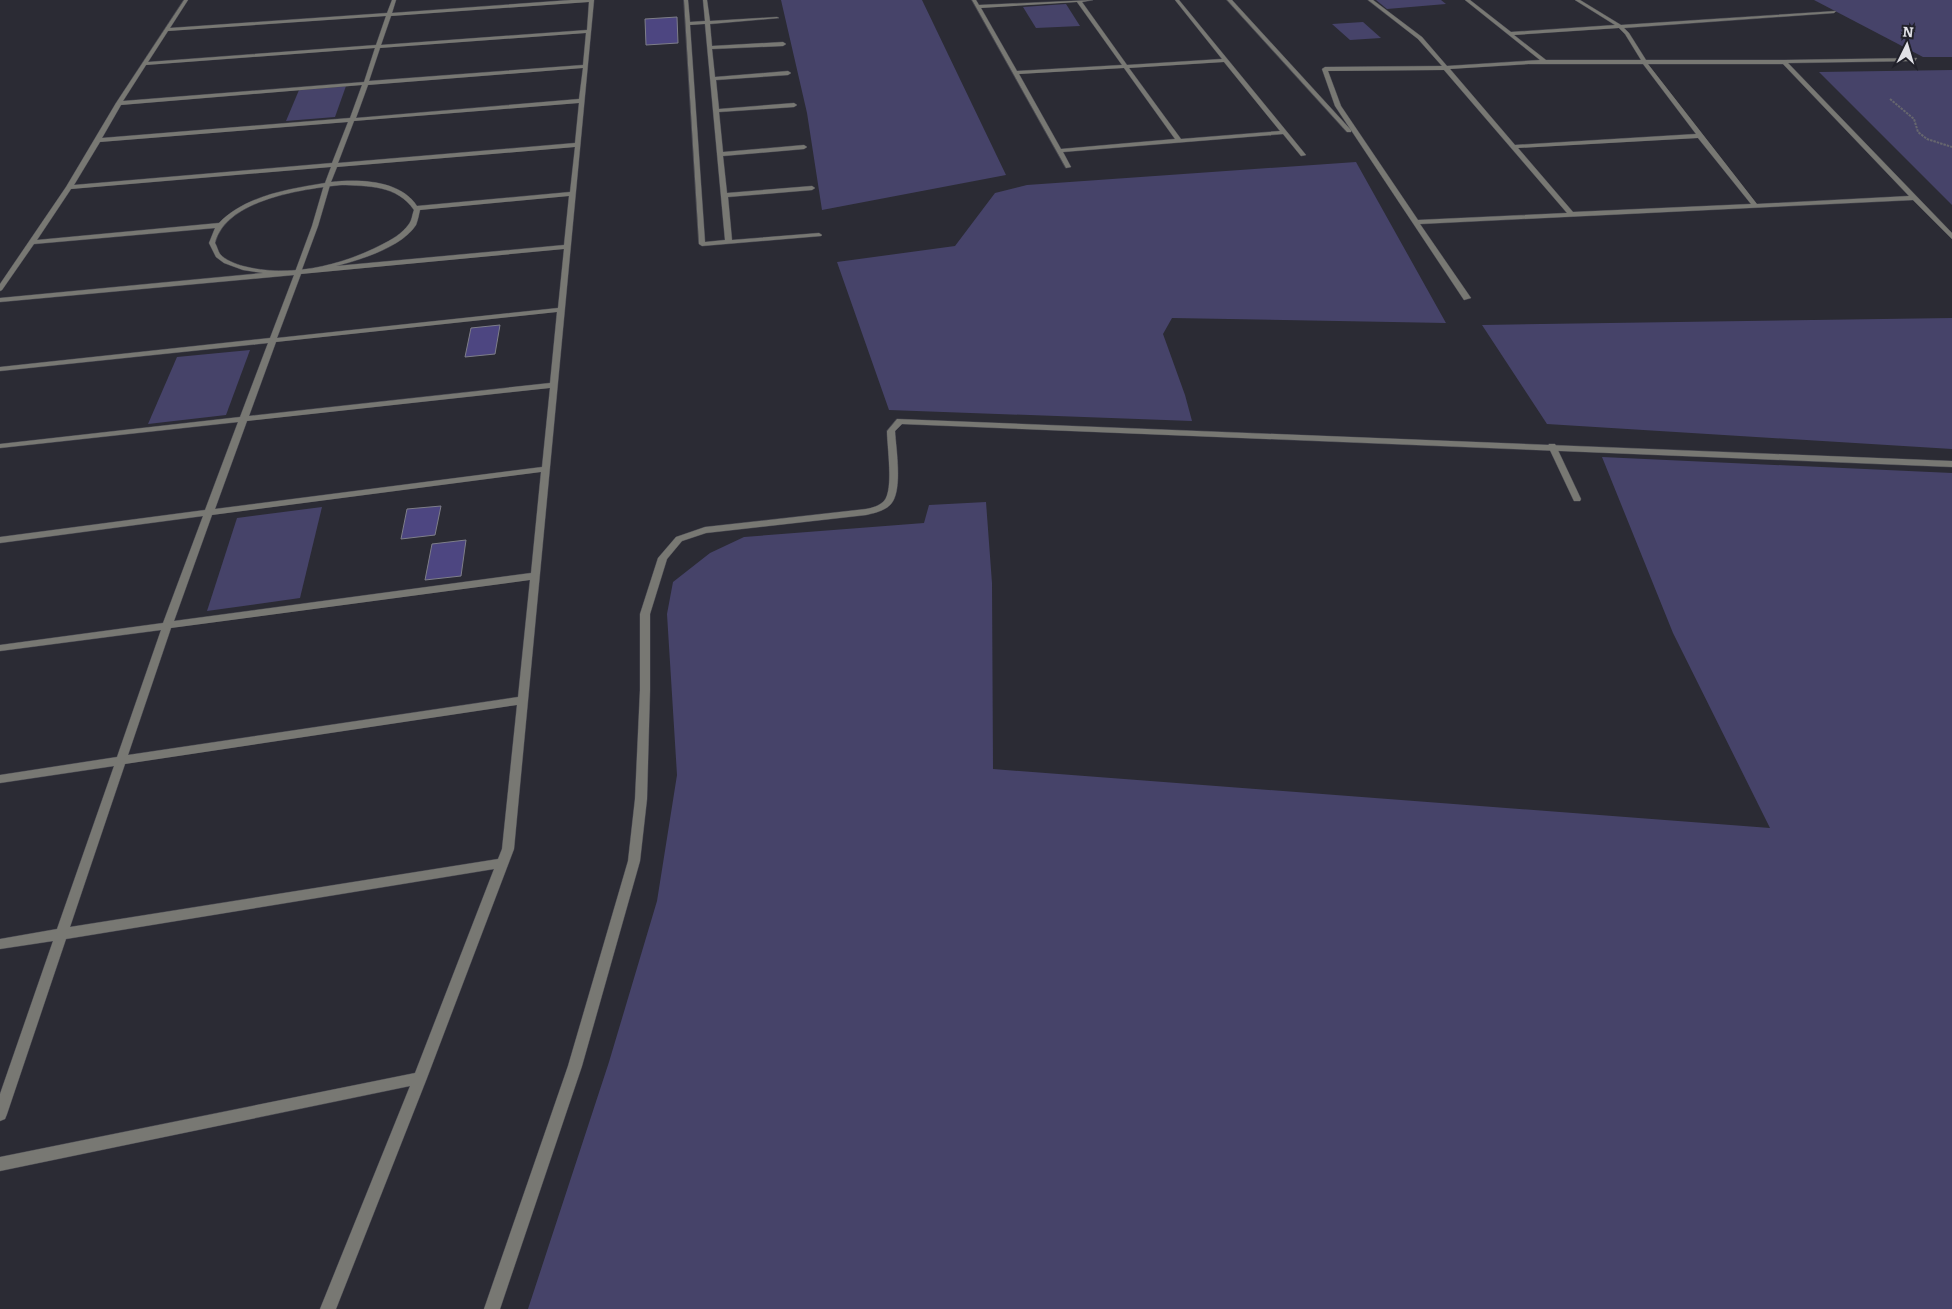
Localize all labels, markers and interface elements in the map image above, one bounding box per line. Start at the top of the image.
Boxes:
north arrow [1882,20,1932,70]
text: N [1902,24,1914,42]

